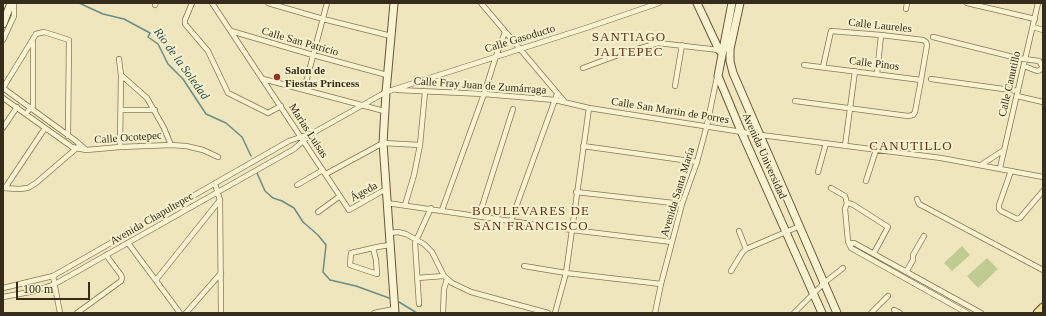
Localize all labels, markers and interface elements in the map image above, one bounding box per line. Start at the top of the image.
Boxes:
street label: Calle Laureles [848,16,912,36]
street label: Calle Gasoducto [483,22,557,56]
water label: Rio de la Soledad [150,25,212,103]
street label: Calle San Patricio [260,25,340,59]
district label: SANTIAGO JALTEPEC [592,30,666,61]
street label: Calle Canutillo [996,50,1024,118]
street label: Calle Pinos [848,54,900,74]
place label: Salon de Fiestas Princess [285,64,359,90]
marker: Salon de Fiestas Princess [272,72,282,82]
street label: Calle Fray Juan de Zumárraga [413,75,547,97]
street label: Calle San Martin de Porres [610,95,730,127]
street label: Marias Luisas [286,101,330,161]
street label: Avenida Universidad [739,111,789,201]
street label: Calle Ocotepec [94,129,162,147]
district label: CANUTILLO [869,139,953,155]
street label: Avenida Santa María [658,146,698,238]
street label: Ágeda [348,179,380,205]
street label: Avenida Chapultepec [108,190,196,248]
district label: BOULEVARES DE SAN FRANCISCO [472,204,590,235]
scale bar [18,274,92,300]
text: 100 m [23,282,53,296]

